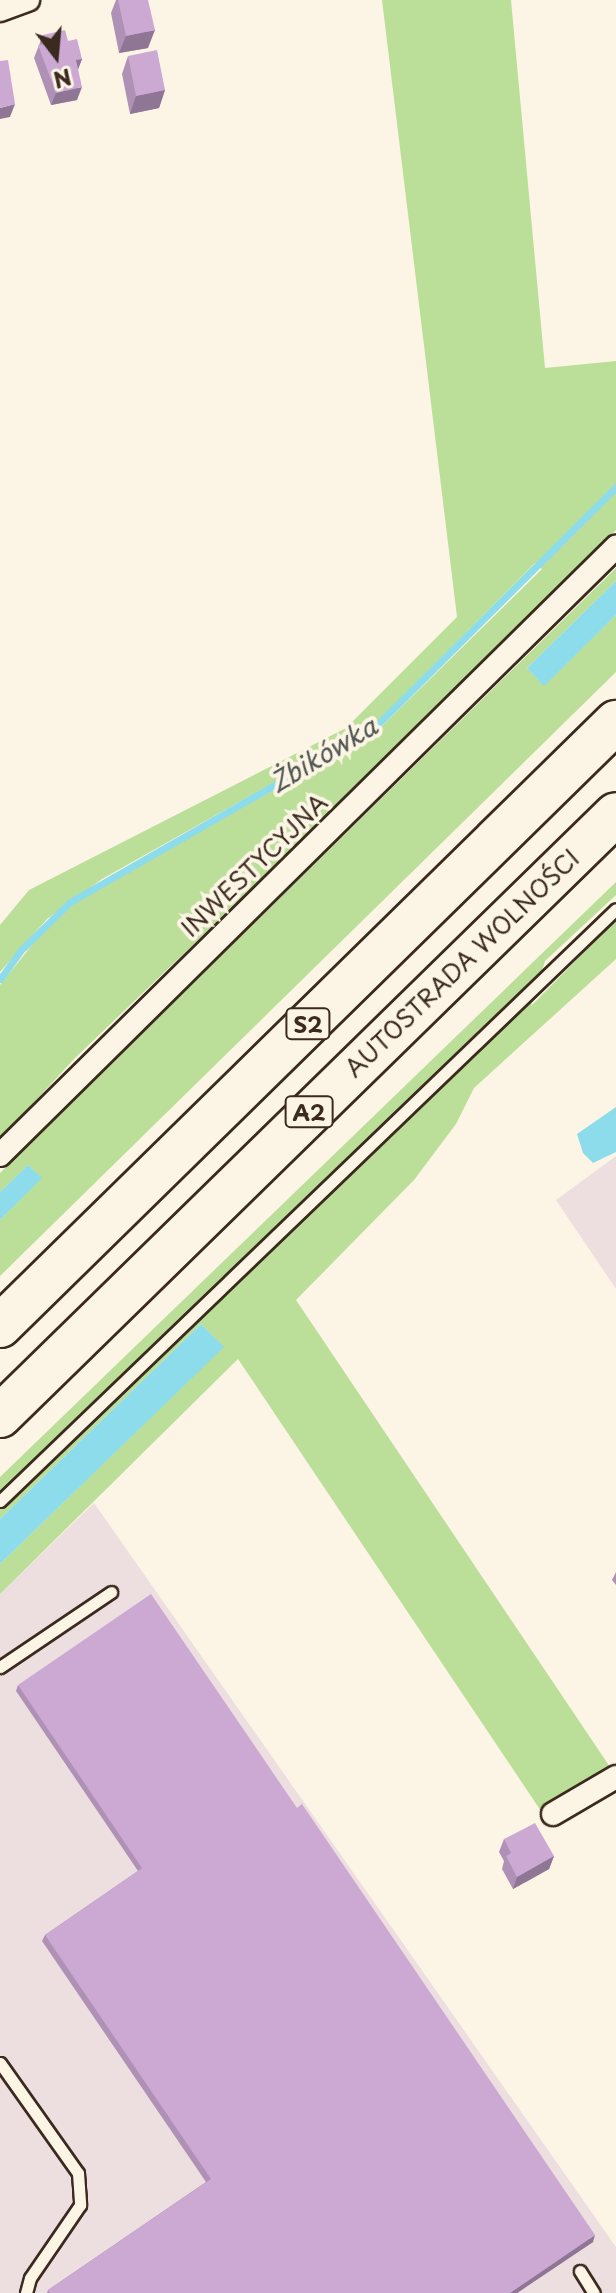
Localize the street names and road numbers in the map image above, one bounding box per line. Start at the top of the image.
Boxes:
street label: INWESTYCYJNA [175,788,333,942]
street label: AUTOSTRADA WOLNOŚCI [338,842,586,1084]
road number: S2 [284,1006,332,1042]
road number: A2 [283,1094,335,1130]

